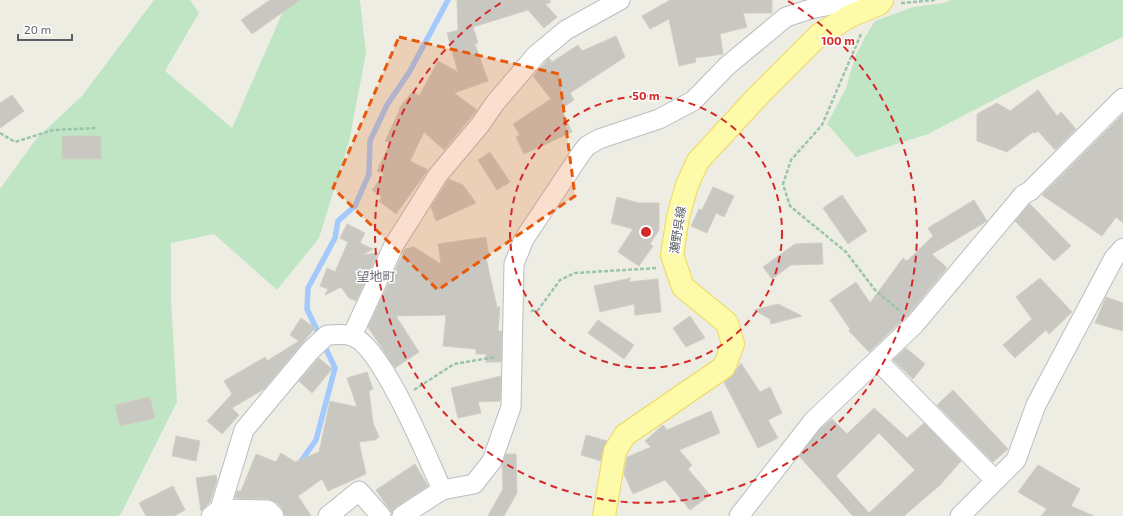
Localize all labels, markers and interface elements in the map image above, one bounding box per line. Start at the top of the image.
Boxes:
scale bar [18,16,72,42]
text: 20 m [24,22,51,36]
text: 100 m [821,33,855,47]
text: 50 m [632,88,660,102]
street label: 瀬野呉線 [666,205,688,255]
centre of rings [639,225,653,239]
district label: 望地町 [356,268,396,284]

